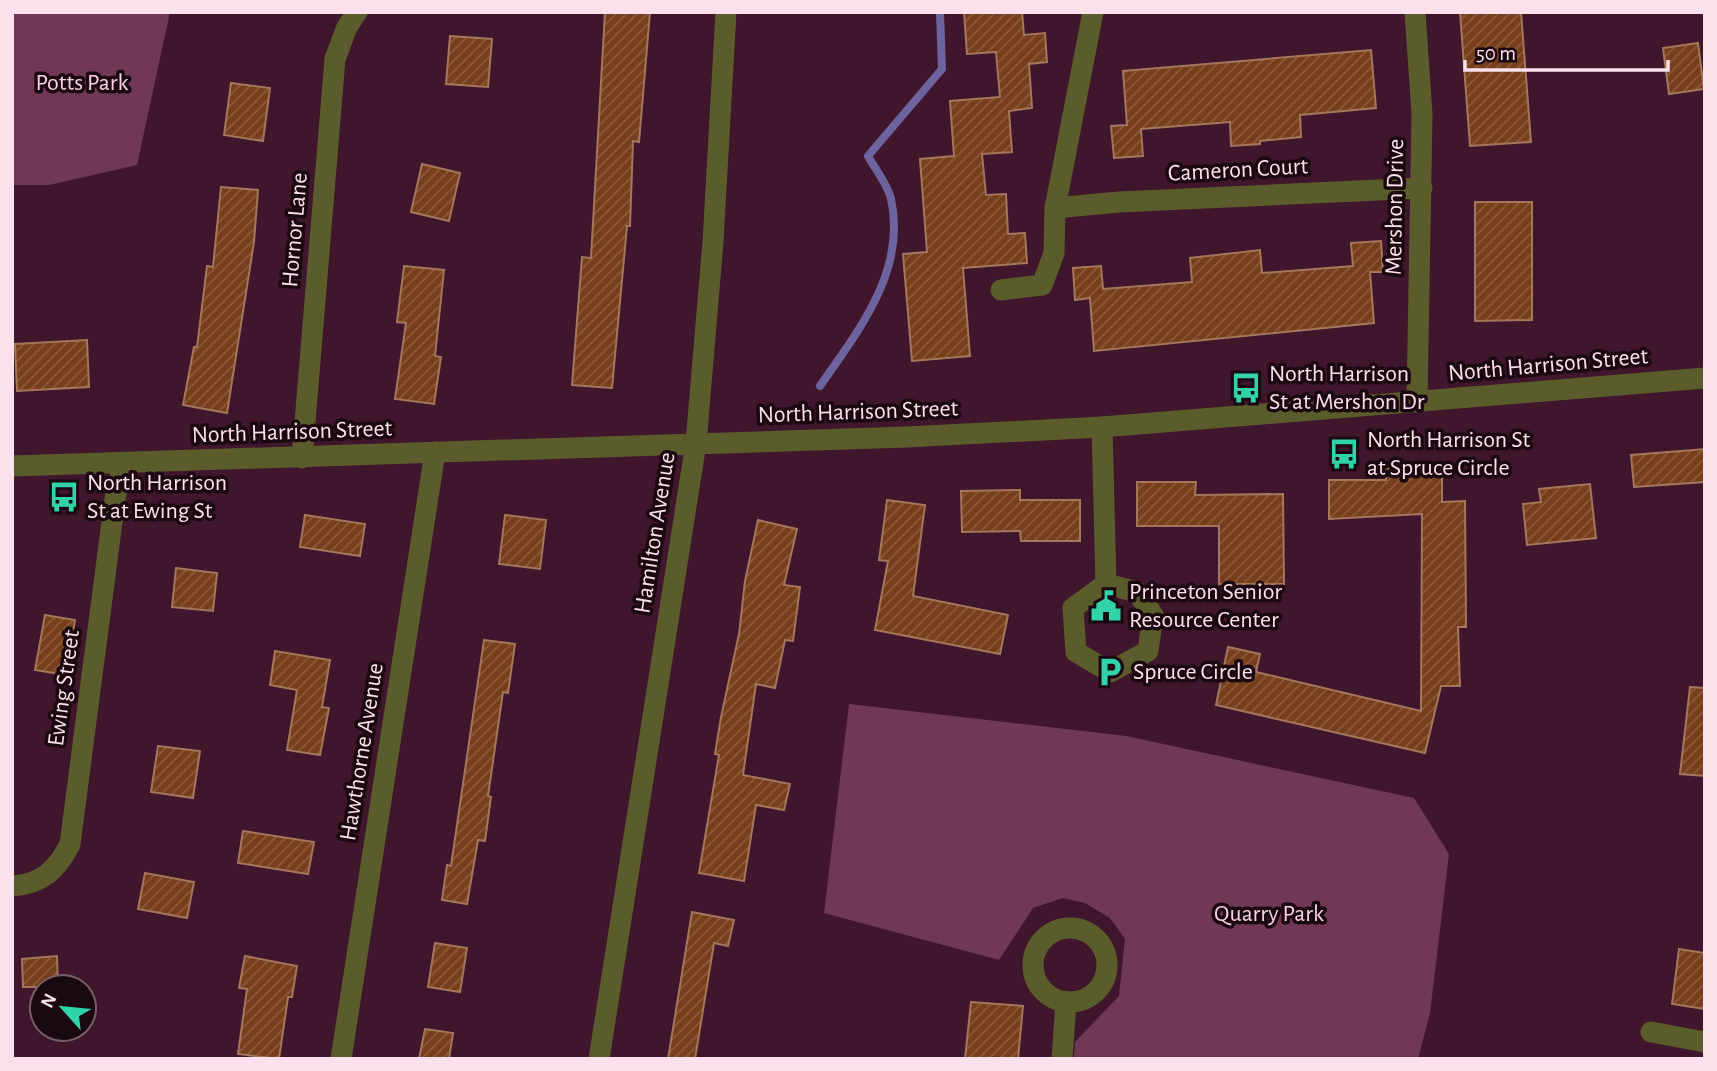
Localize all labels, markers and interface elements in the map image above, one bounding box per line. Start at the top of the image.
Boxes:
scale bar [1465,28,1668,72]
text: 50 m [1476,43,1516,64]
park label: Potts Park [36,71,128,95]
street label: Mershon Drive [1382,139,1408,275]
street label: Cameron Court [1167,154,1309,186]
street label: Hornor Lane [278,172,312,288]
street label: North Harrison Street [1447,344,1649,386]
place label: North Harrison St at Mershon Dr [1269,362,1425,414]
bus stop icon: North Harrison St at Mershon Dr [1229,371,1263,405]
street label: North Harrison Street [757,396,959,427]
street label: North Harrison Street [191,416,393,447]
place label: North Harrison St at Spruce Circle [1367,428,1530,480]
bus stop icon: North Harrison St at Spruce Circle [1327,437,1361,471]
street label: Hamilton Avenue [630,451,680,615]
place label: North Harrison St at Ewing St [87,471,227,523]
bus stop icon: North Harrison St at Ewing St [47,480,81,514]
place label: Princeton Senior Resource Center [1129,580,1282,632]
public building icon: Princeton Senior Resource Center [1089,589,1123,623]
street label: Ewing Street [44,628,84,748]
parking icon: Spruce Circle [1093,655,1127,689]
place label: Spruce Circle [1133,660,1253,684]
street label: Hawthorne Avenue [336,661,388,843]
park label: Quarry Park [1214,902,1324,926]
north arrow [28,973,98,1043]
text: N [38,991,61,1011]

